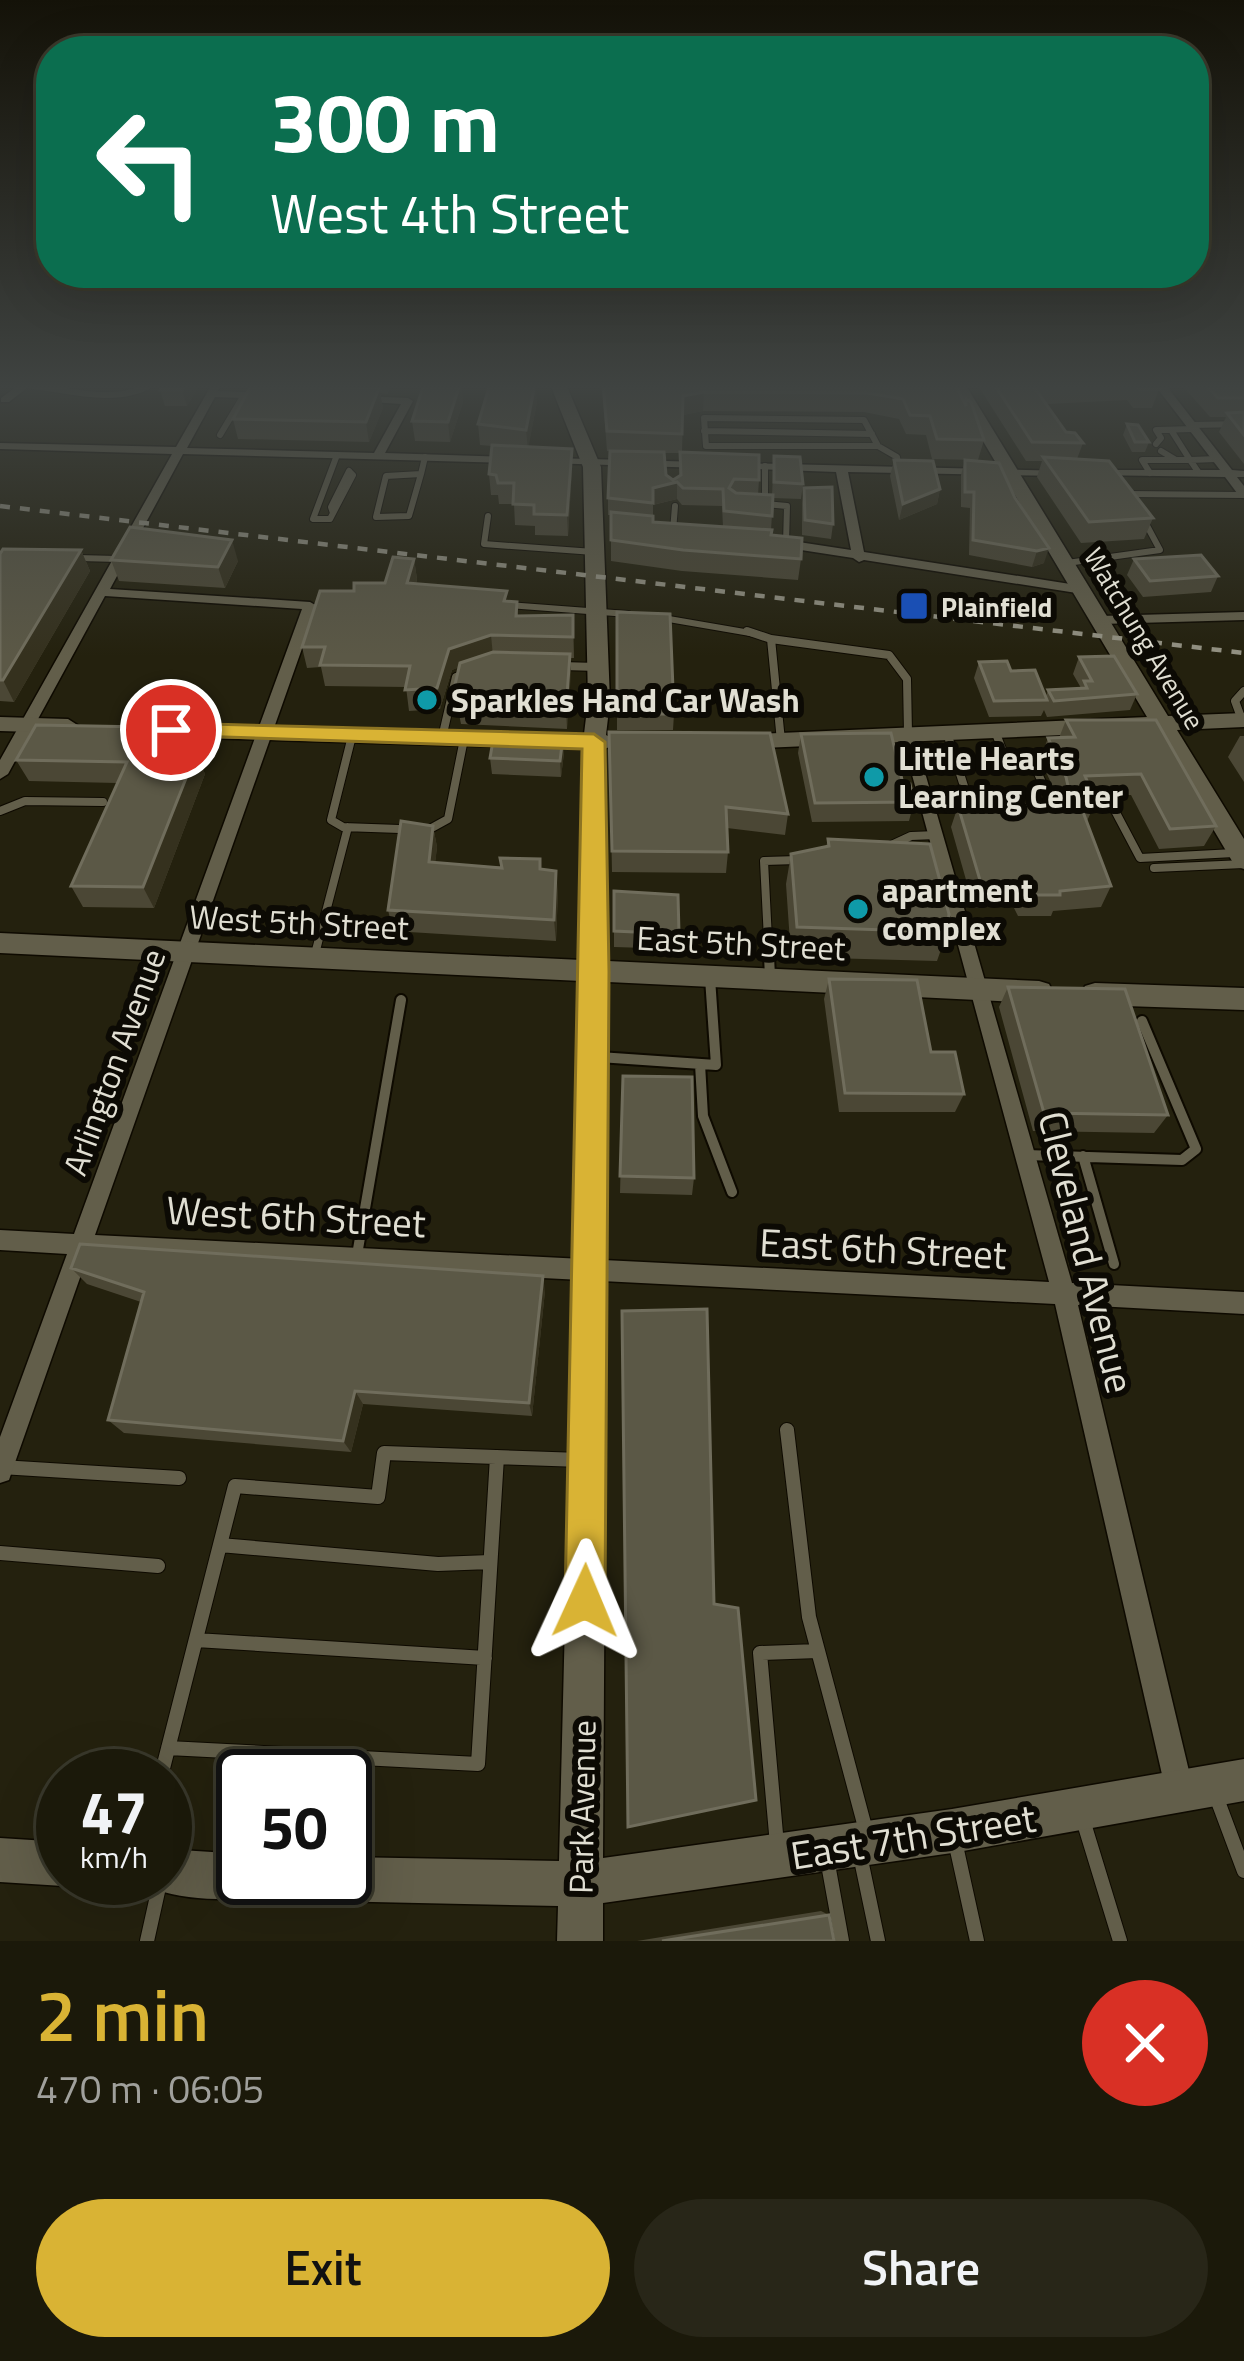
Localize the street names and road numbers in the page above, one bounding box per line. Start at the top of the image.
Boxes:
street label: Watchung Avenue [1074,539,1216,737]
street label: West 5th Street [188,891,410,953]
street label: East 5th Street [635,913,847,973]
street label: Arlington Avenue [50,942,178,1182]
street label: Cleveland Avenue [1023,1105,1151,1399]
street label: West 6th Street [165,1180,427,1252]
street label: East 6th Street [758,1212,1008,1284]
street label: Park Avenue [555,1720,609,1894]
street label: East 7th Street [786,1787,1040,1884]

